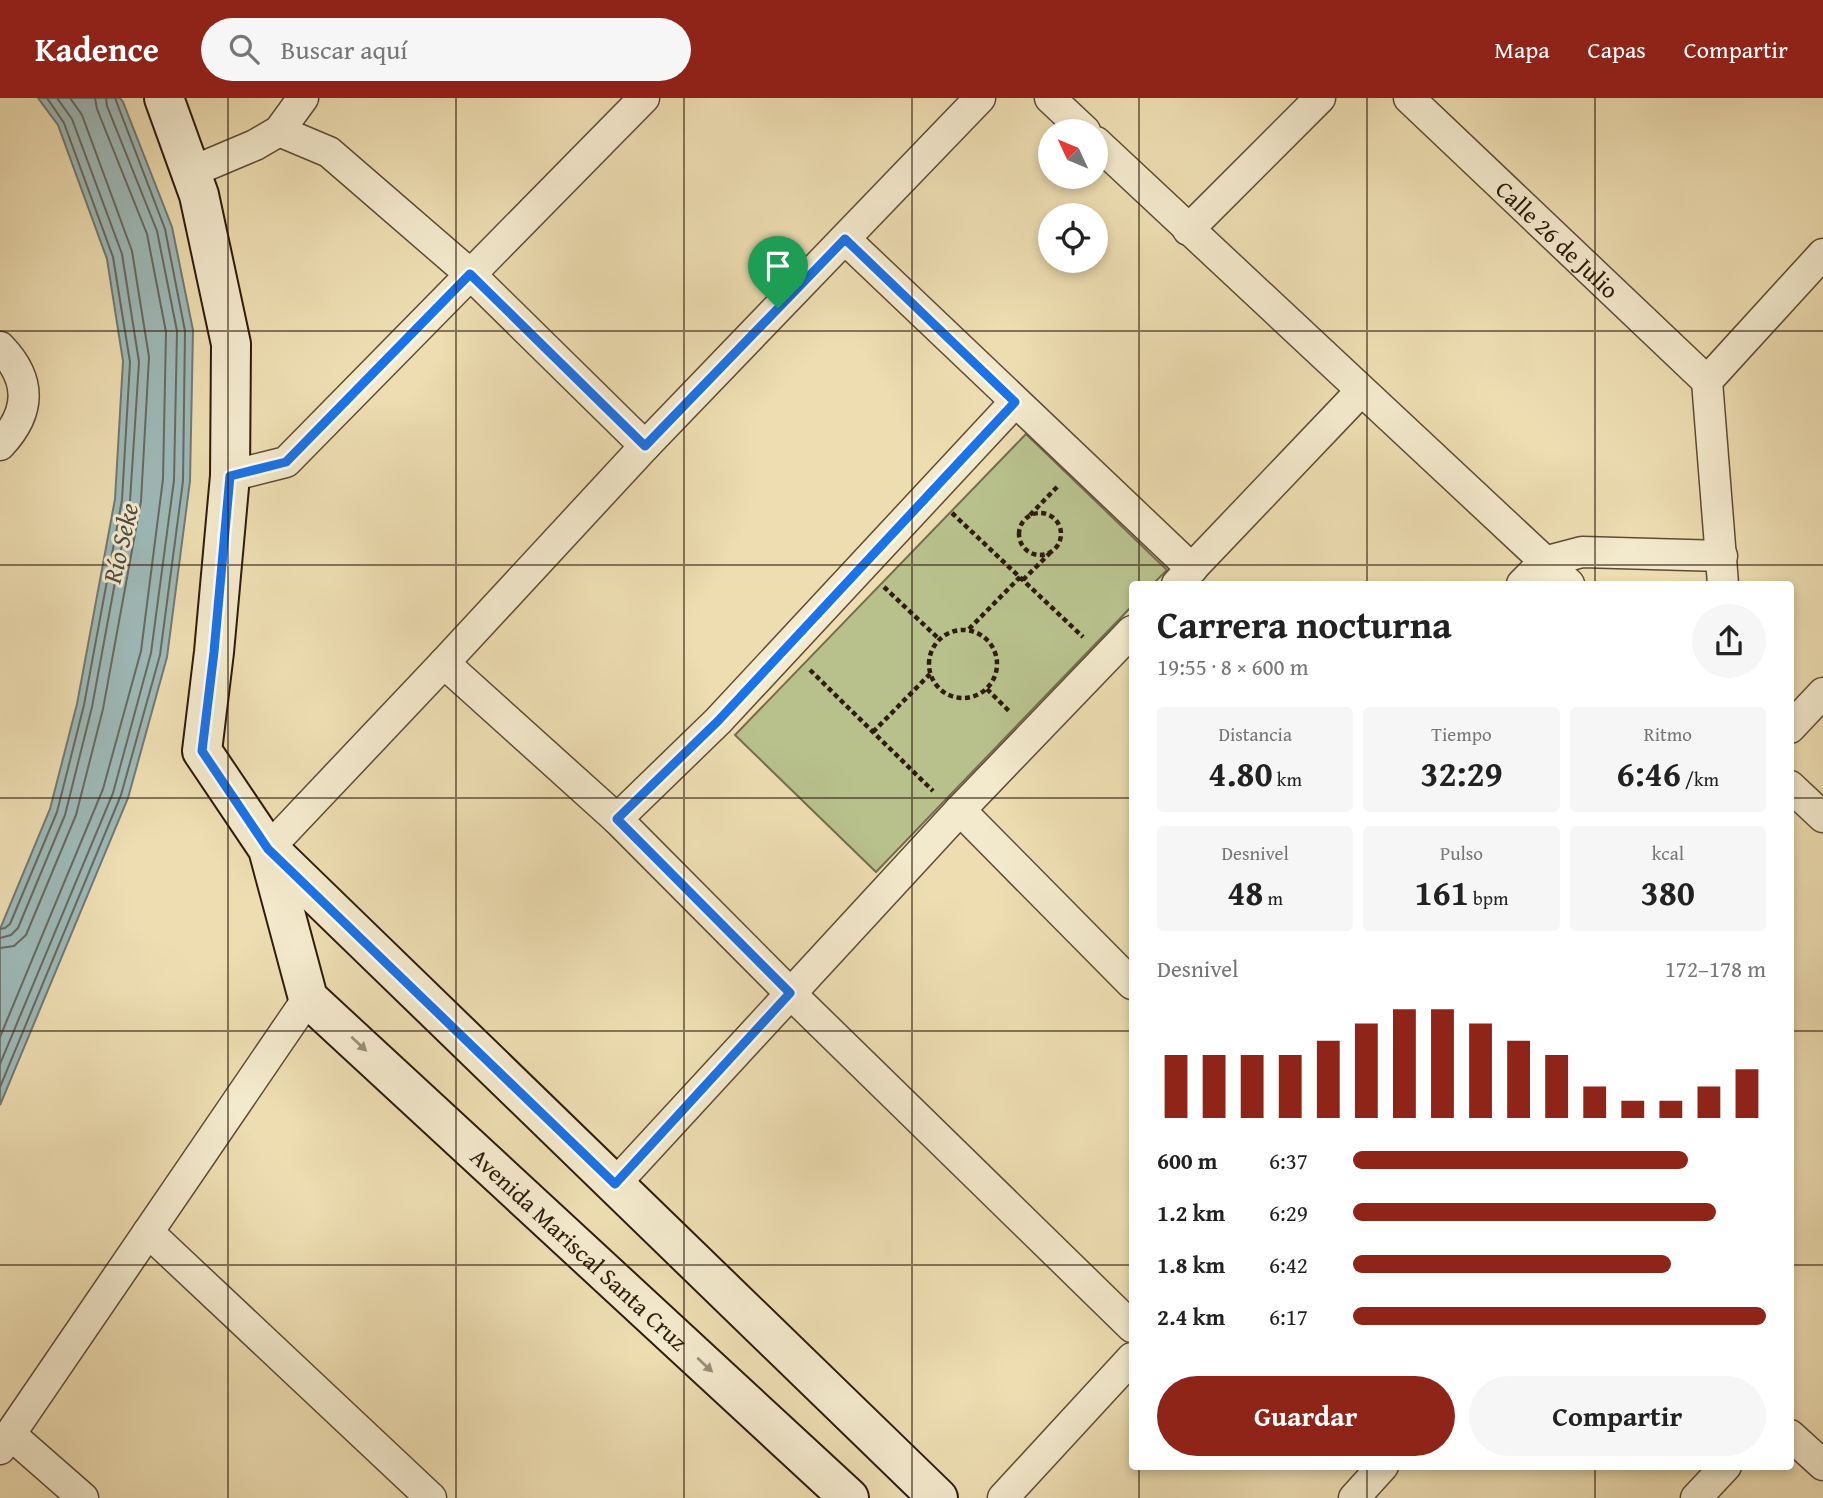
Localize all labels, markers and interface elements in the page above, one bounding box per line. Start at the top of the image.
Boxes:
search box [201,18,691,81]
text: Kadence [35,25,159,73]
icon: search [225,30,263,68]
text: Buscar aquí [281,30,408,69]
text: Mapa [1494,32,1550,67]
text: Capas [1588,32,1646,67]
text: Compartir [1684,32,1788,67]
north arrow [1038,119,1108,189]
map controls [1038,119,1108,273]
street label: Calle 26 de Julio [1488,172,1627,306]
button: locate [1038,203,1108,273]
pin [748,236,808,308]
icon: arrive [759,247,797,285]
water label: Río Seke [92,499,148,588]
text: Carrera nocturna [1157,596,1452,652]
button: share [1692,604,1766,678]
text: 19:55 · 8 × 600 m [1157,650,1309,683]
text: Distancia [1218,720,1292,748]
text: Tiempo [1431,720,1492,748]
text: Ritmo [1644,720,1692,748]
text: 4.80 [1208,748,1273,799]
text: 32:29 [1420,748,1503,799]
text: 6:46 [1617,748,1681,799]
text: km [1273,765,1302,793]
text: /km [1681,765,1719,793]
text: Desnivel [1222,839,1289,867]
text: Pulso [1440,839,1483,867]
text: kcal [1652,839,1684,867]
text: 48 [1227,867,1263,918]
text: 161 [1414,867,1469,918]
text: 380 [1641,867,1695,918]
text: m [1263,884,1283,912]
text: bpm [1469,884,1509,912]
text: Desnivel [1157,952,1238,985]
text: 172–178 m [1665,952,1766,985]
one-way arrow [350,1036,368,1052]
street label: Avenida Mariscal Santa Cruz [463,1139,696,1358]
text: 600 m [1157,1144,1218,1177]
text: 6:37 [1269,1144,1308,1177]
text: 1.2 km [1157,1196,1225,1229]
text: 6:29 [1269,1196,1308,1229]
text: 1.8 km [1157,1248,1225,1281]
text: 6:42 [1269,1248,1308,1281]
text: 2.4 km [1157,1300,1225,1333]
text: 6:17 [1269,1300,1308,1333]
one-way arrow [696,1356,713,1372]
button: Guardar [1157,1376,1455,1456]
button: Compartir [1469,1376,1766,1456]

